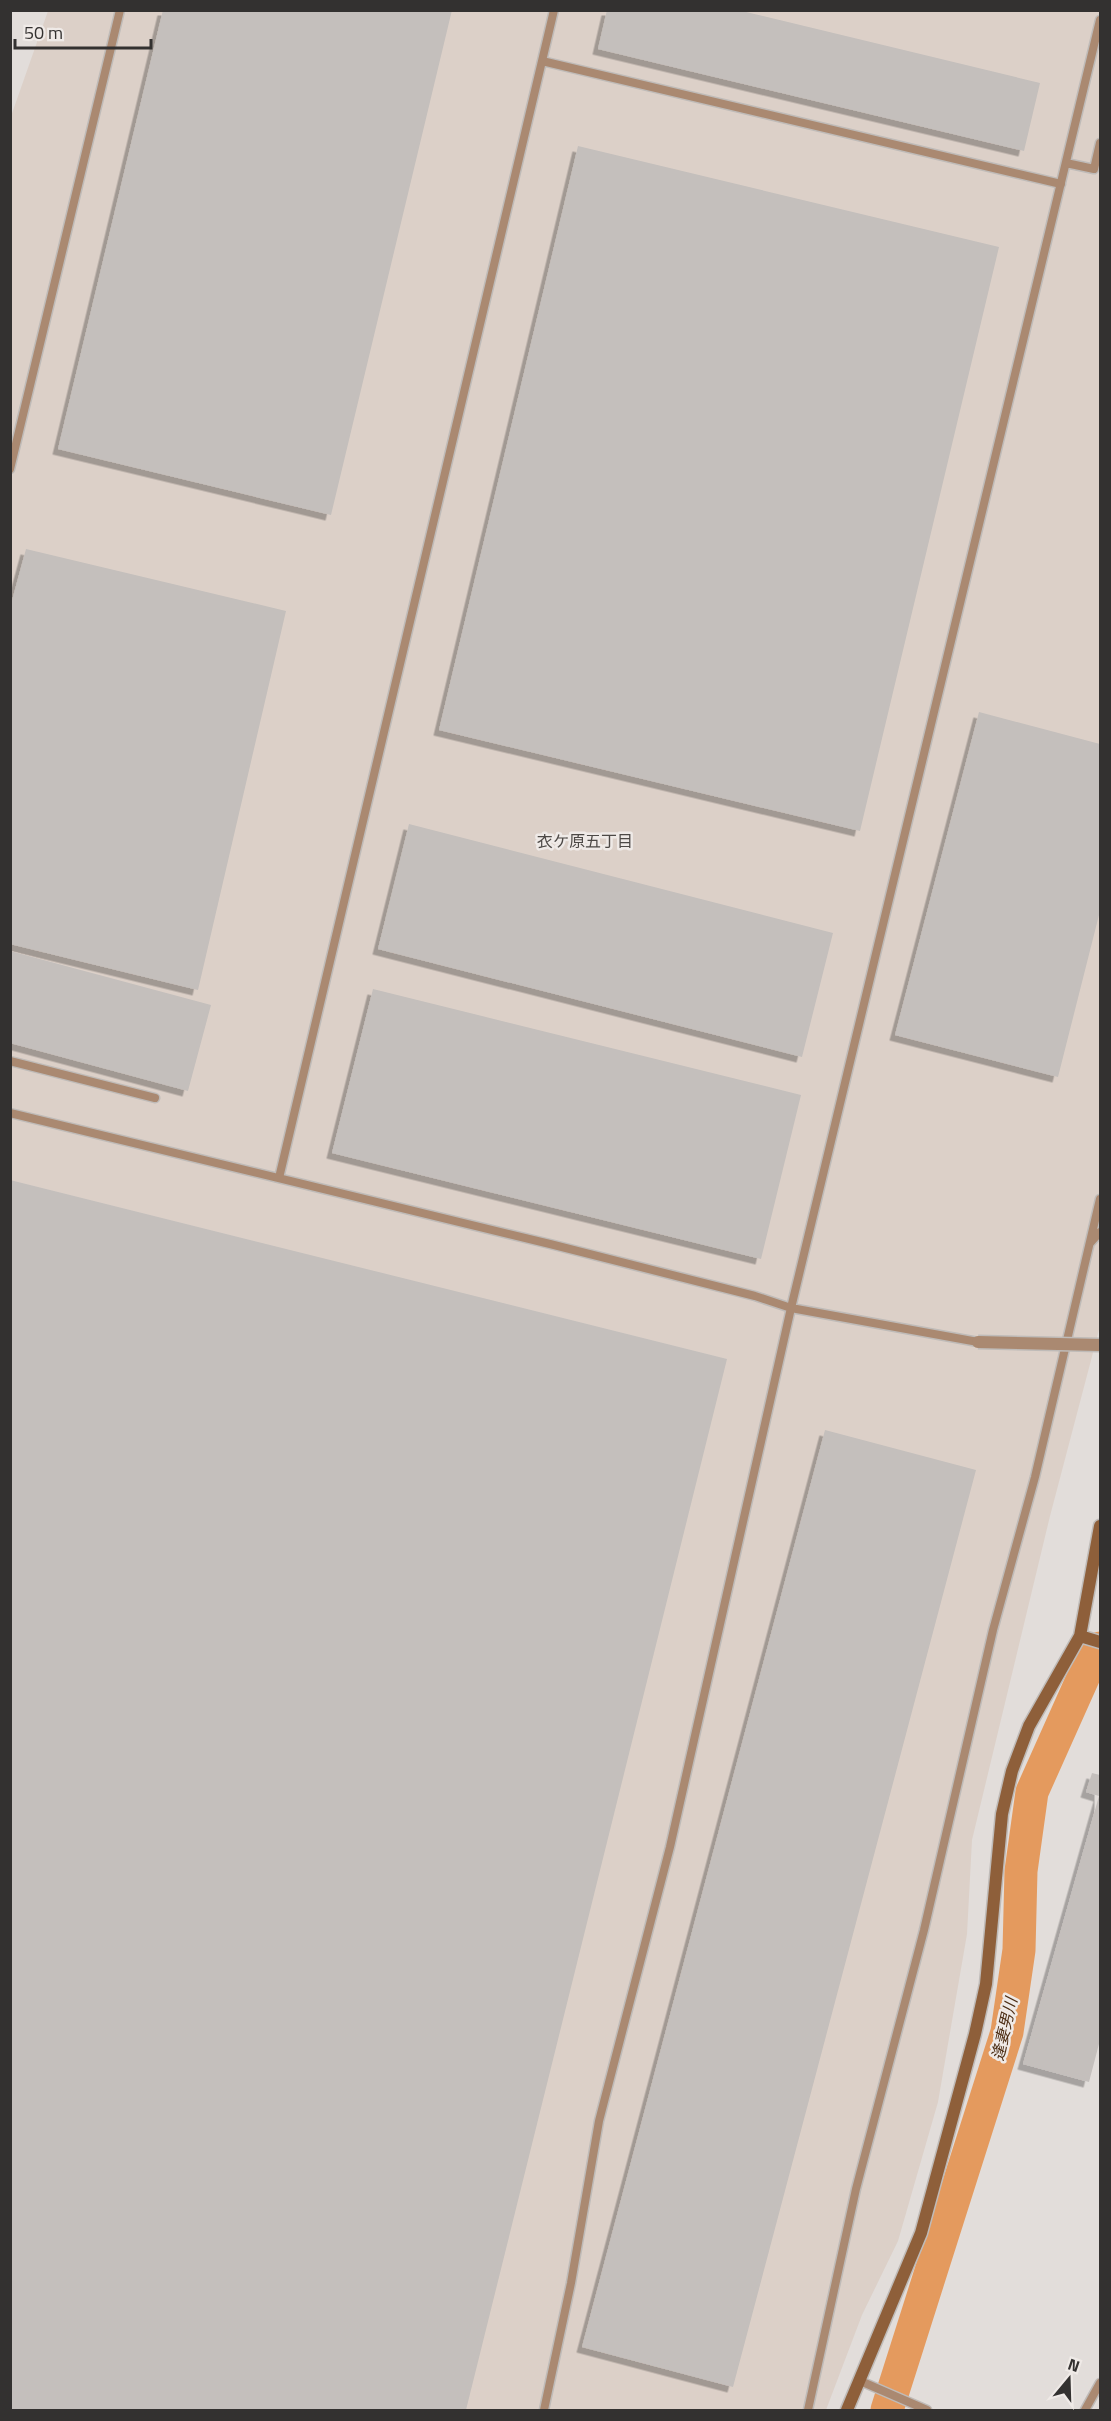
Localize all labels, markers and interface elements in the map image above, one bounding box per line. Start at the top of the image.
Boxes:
scale bar [15,12,152,50]
text: 50 m [24,19,63,46]
district label: 衣ケ原五丁目 [537,829,633,853]
water label: 逢妻男川 [985,1993,1023,2063]
north arrow [1039,2349,1099,2409]
text: N [1065,2352,1083,2378]

